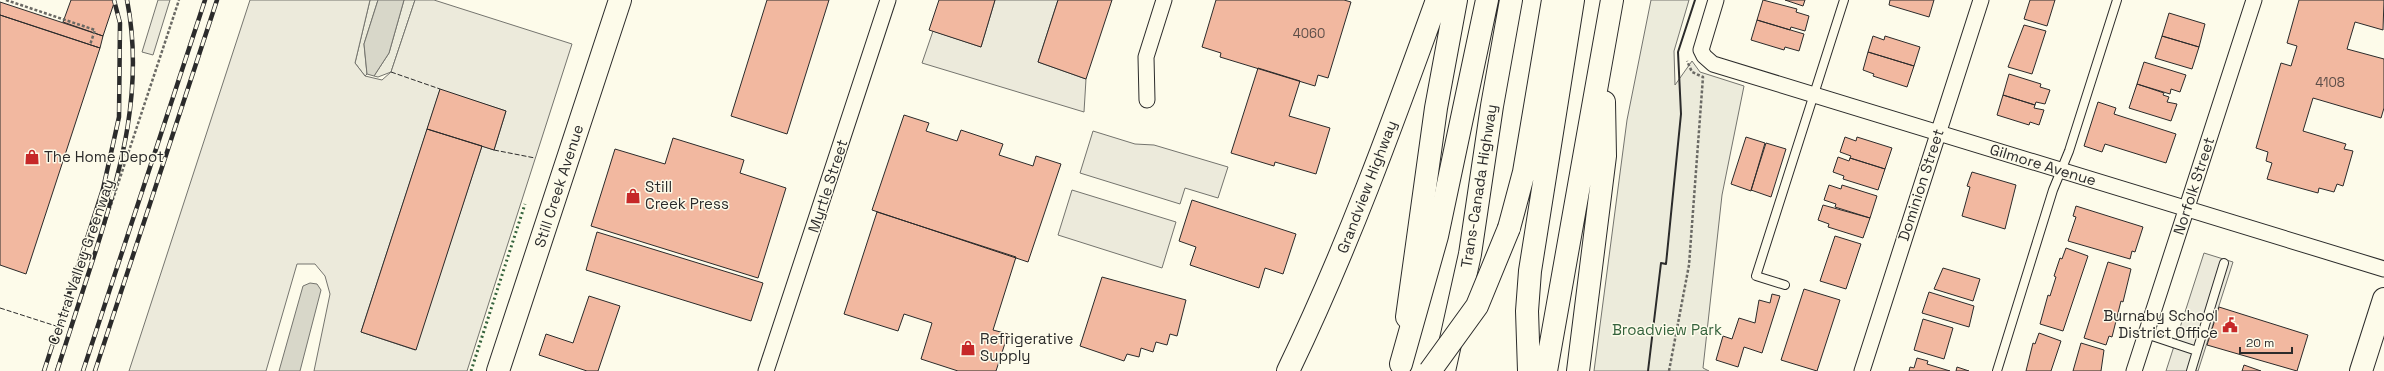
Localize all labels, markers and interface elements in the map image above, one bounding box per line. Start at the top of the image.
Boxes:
house number: 4060 [1293,25,1325,42]
house number: 4108 [2315,74,2345,91]
street label: Trans-Canada Highway [1456,103,1501,269]
street label: Grandview Highway [1332,118,1401,256]
street label: Still Creek Avenue [530,122,587,250]
street label: Dominion Street [1893,126,1948,243]
street label: Norfolk Street [2169,134,2218,237]
street label: Myrtle Street [804,137,852,235]
street label: Gilmore Avenue [1988,139,2099,190]
place label: The Home Depot [44,147,164,166]
shop icon: The Home Depot [23,148,41,166]
street label: Central Valley Greenway [43,176,118,347]
place label: Still Creek Press [645,177,729,213]
shop icon: Still Creek Press [624,187,642,205]
place label: Burnaby School District Office [2103,306,2218,342]
public building icon: Burnaby School District Office [2221,316,2239,334]
park label: Broadview Park [1612,320,1722,339]
place label: Refrigerative Supply [980,329,1073,365]
scale bar [2240,329,2292,355]
text: 20 m [2246,335,2274,351]
shop icon: Refrigerative Supply [959,339,977,357]

